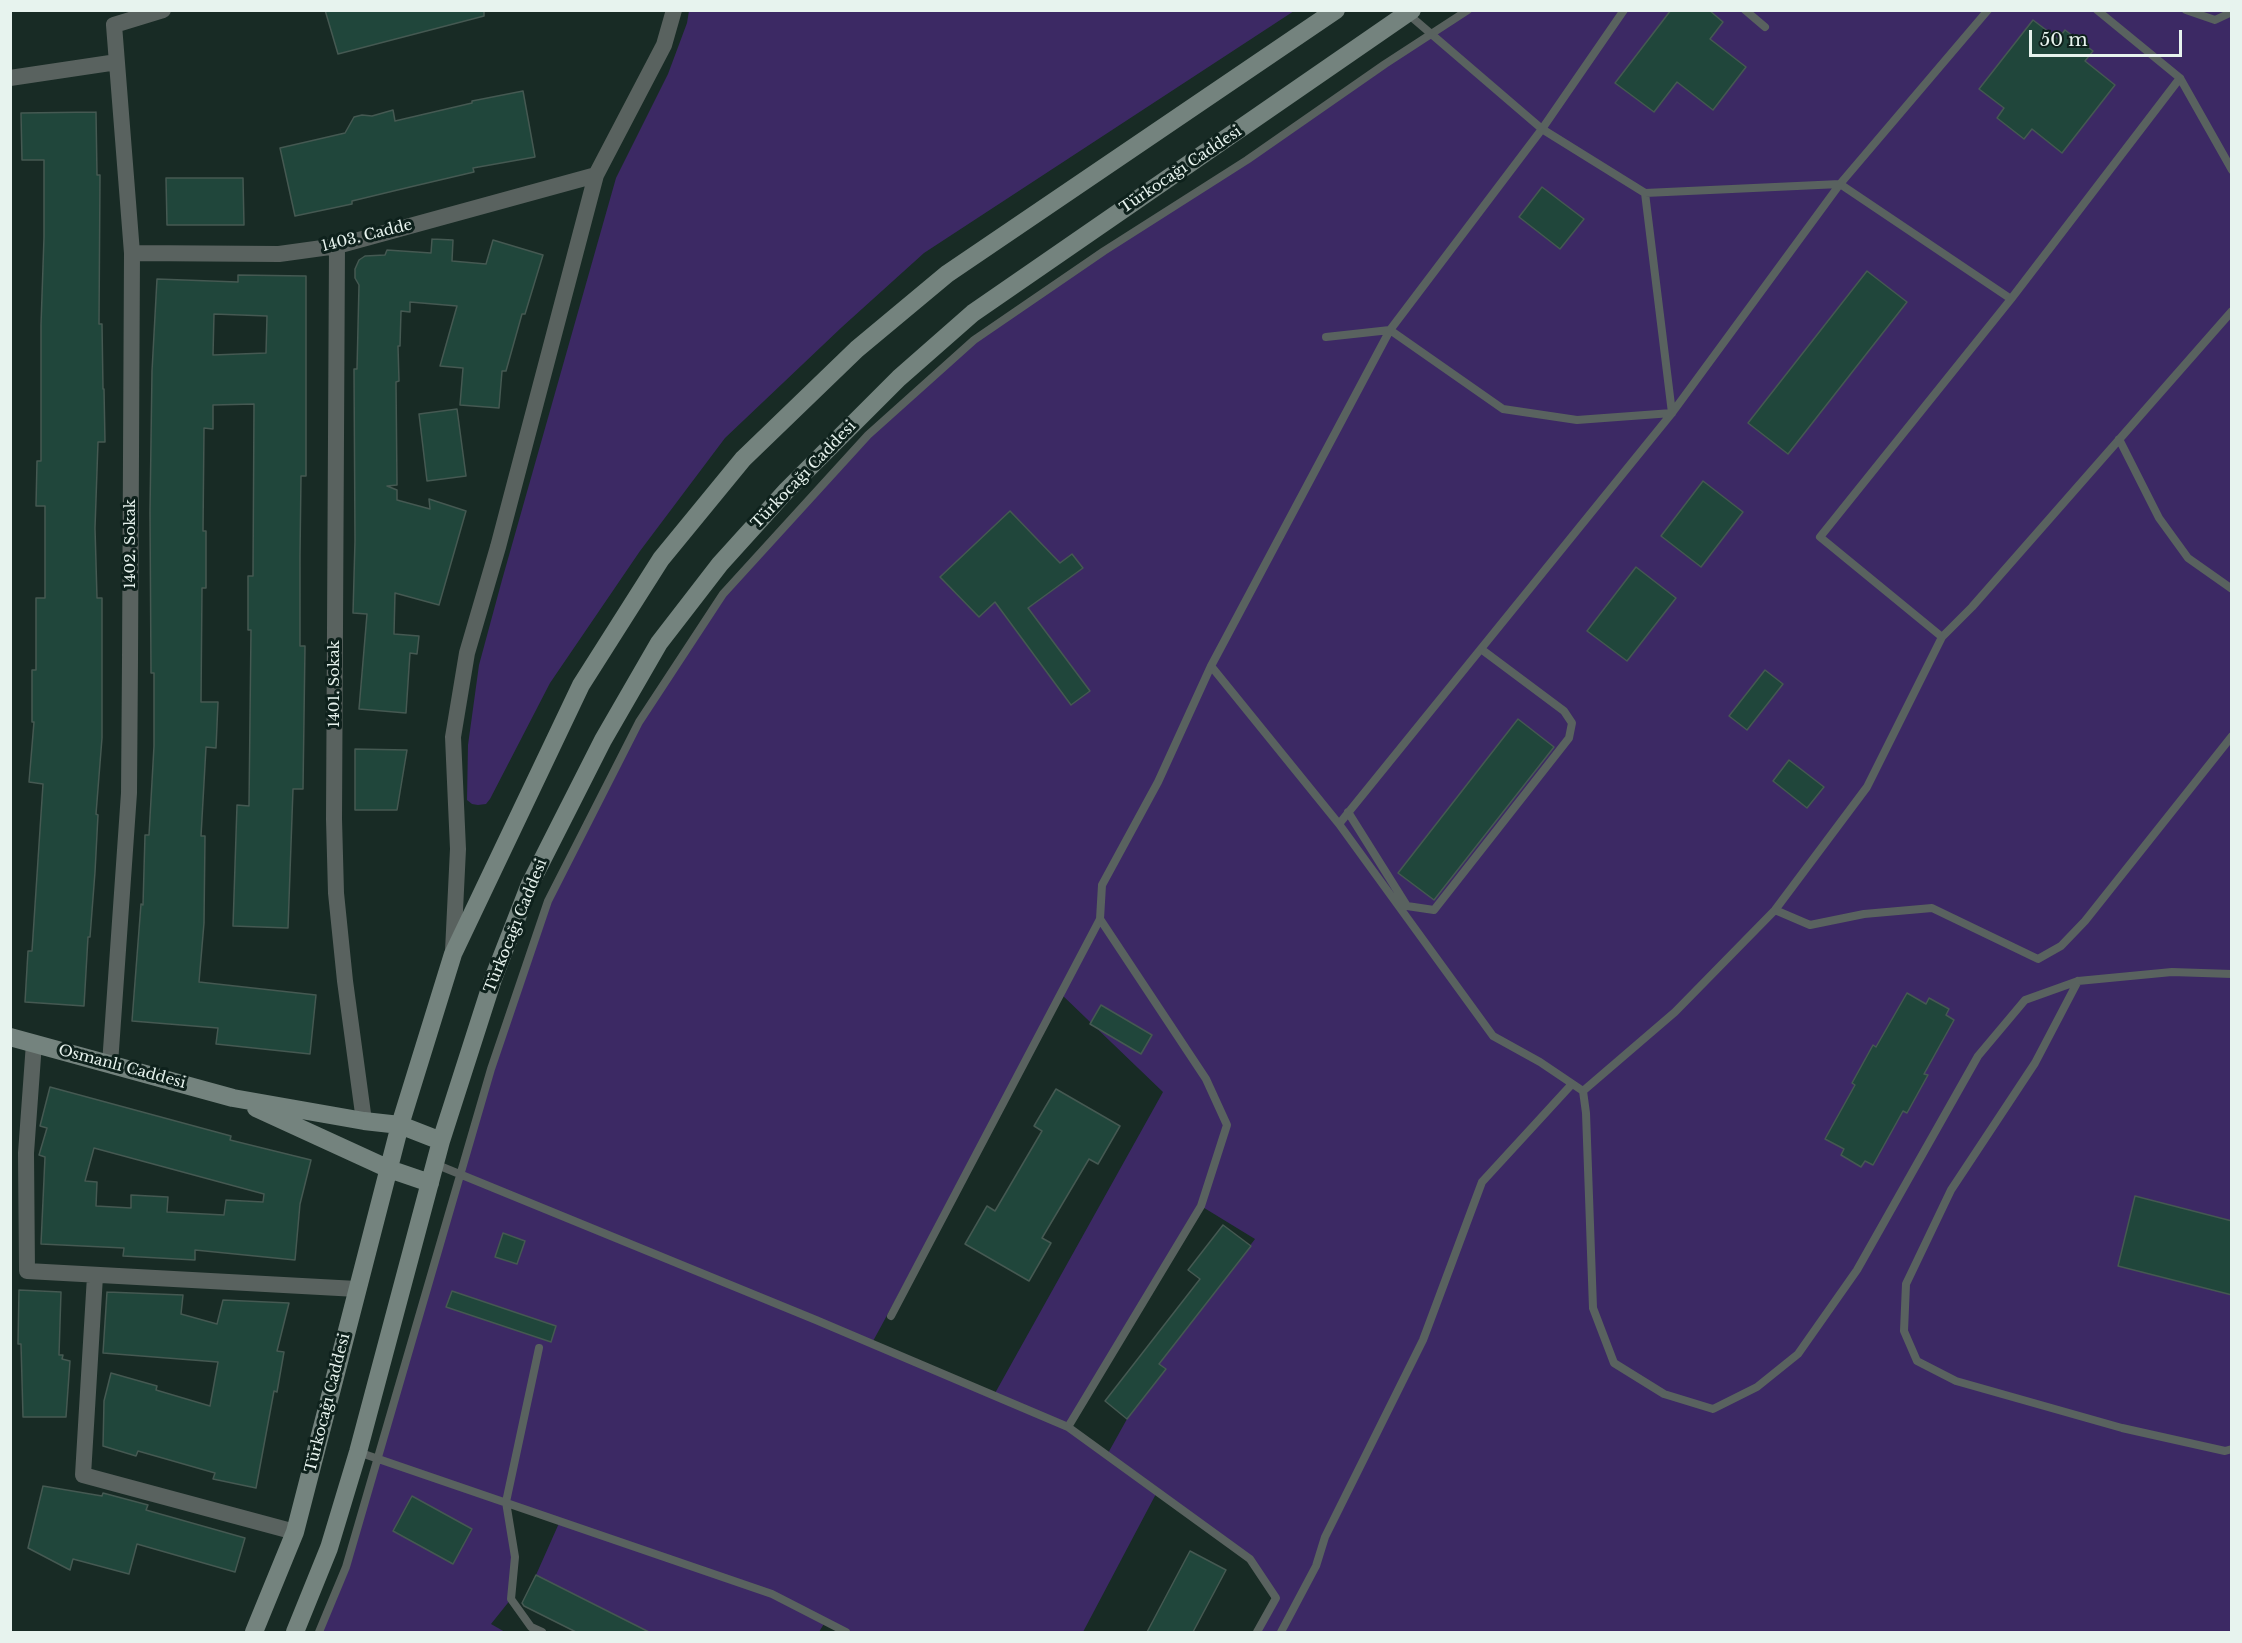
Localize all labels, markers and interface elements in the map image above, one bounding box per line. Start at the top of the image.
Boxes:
scale bar [2032,18,2185,56]
text: 50 m [2040,29,2088,51]
street label: Türkocağı Caddesi [1117,123,1245,217]
street label: 1403. Cadde [320,216,414,256]
street label: Türkocağı Caddesi [748,417,860,533]
street label: 1402. Sokak [122,499,140,589]
street label: 1401. Sokak [326,640,344,728]
street label: Türkocağı Caddesi [481,856,551,996]
street label: Osmanlı Caddesi [56,1041,188,1093]
street label: Türkocağı Caddesi [302,1332,354,1474]

